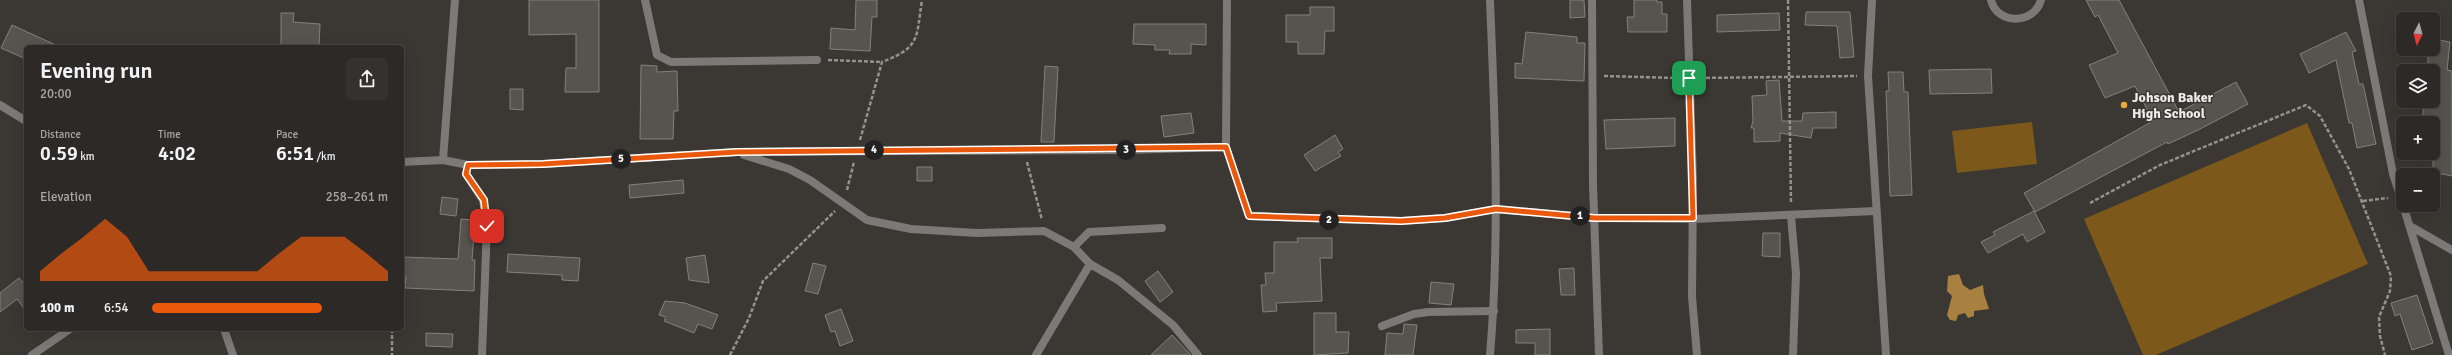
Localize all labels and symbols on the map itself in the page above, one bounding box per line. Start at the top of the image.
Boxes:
north arrow [2396,12,2440,56]
pin [1672,61,1706,95]
place label: Johson Baker High School [2132,89,2214,122]
marker: Johson Baker High School [2119,100,2129,110]
pin: 4 [864,140,884,160]
pin: 3 [1116,140,1136,160]
pin: 5 [611,149,631,169]
pin: 1 [1570,206,1590,226]
pin [470,209,504,243]
pin: 2 [1319,210,1339,230]

